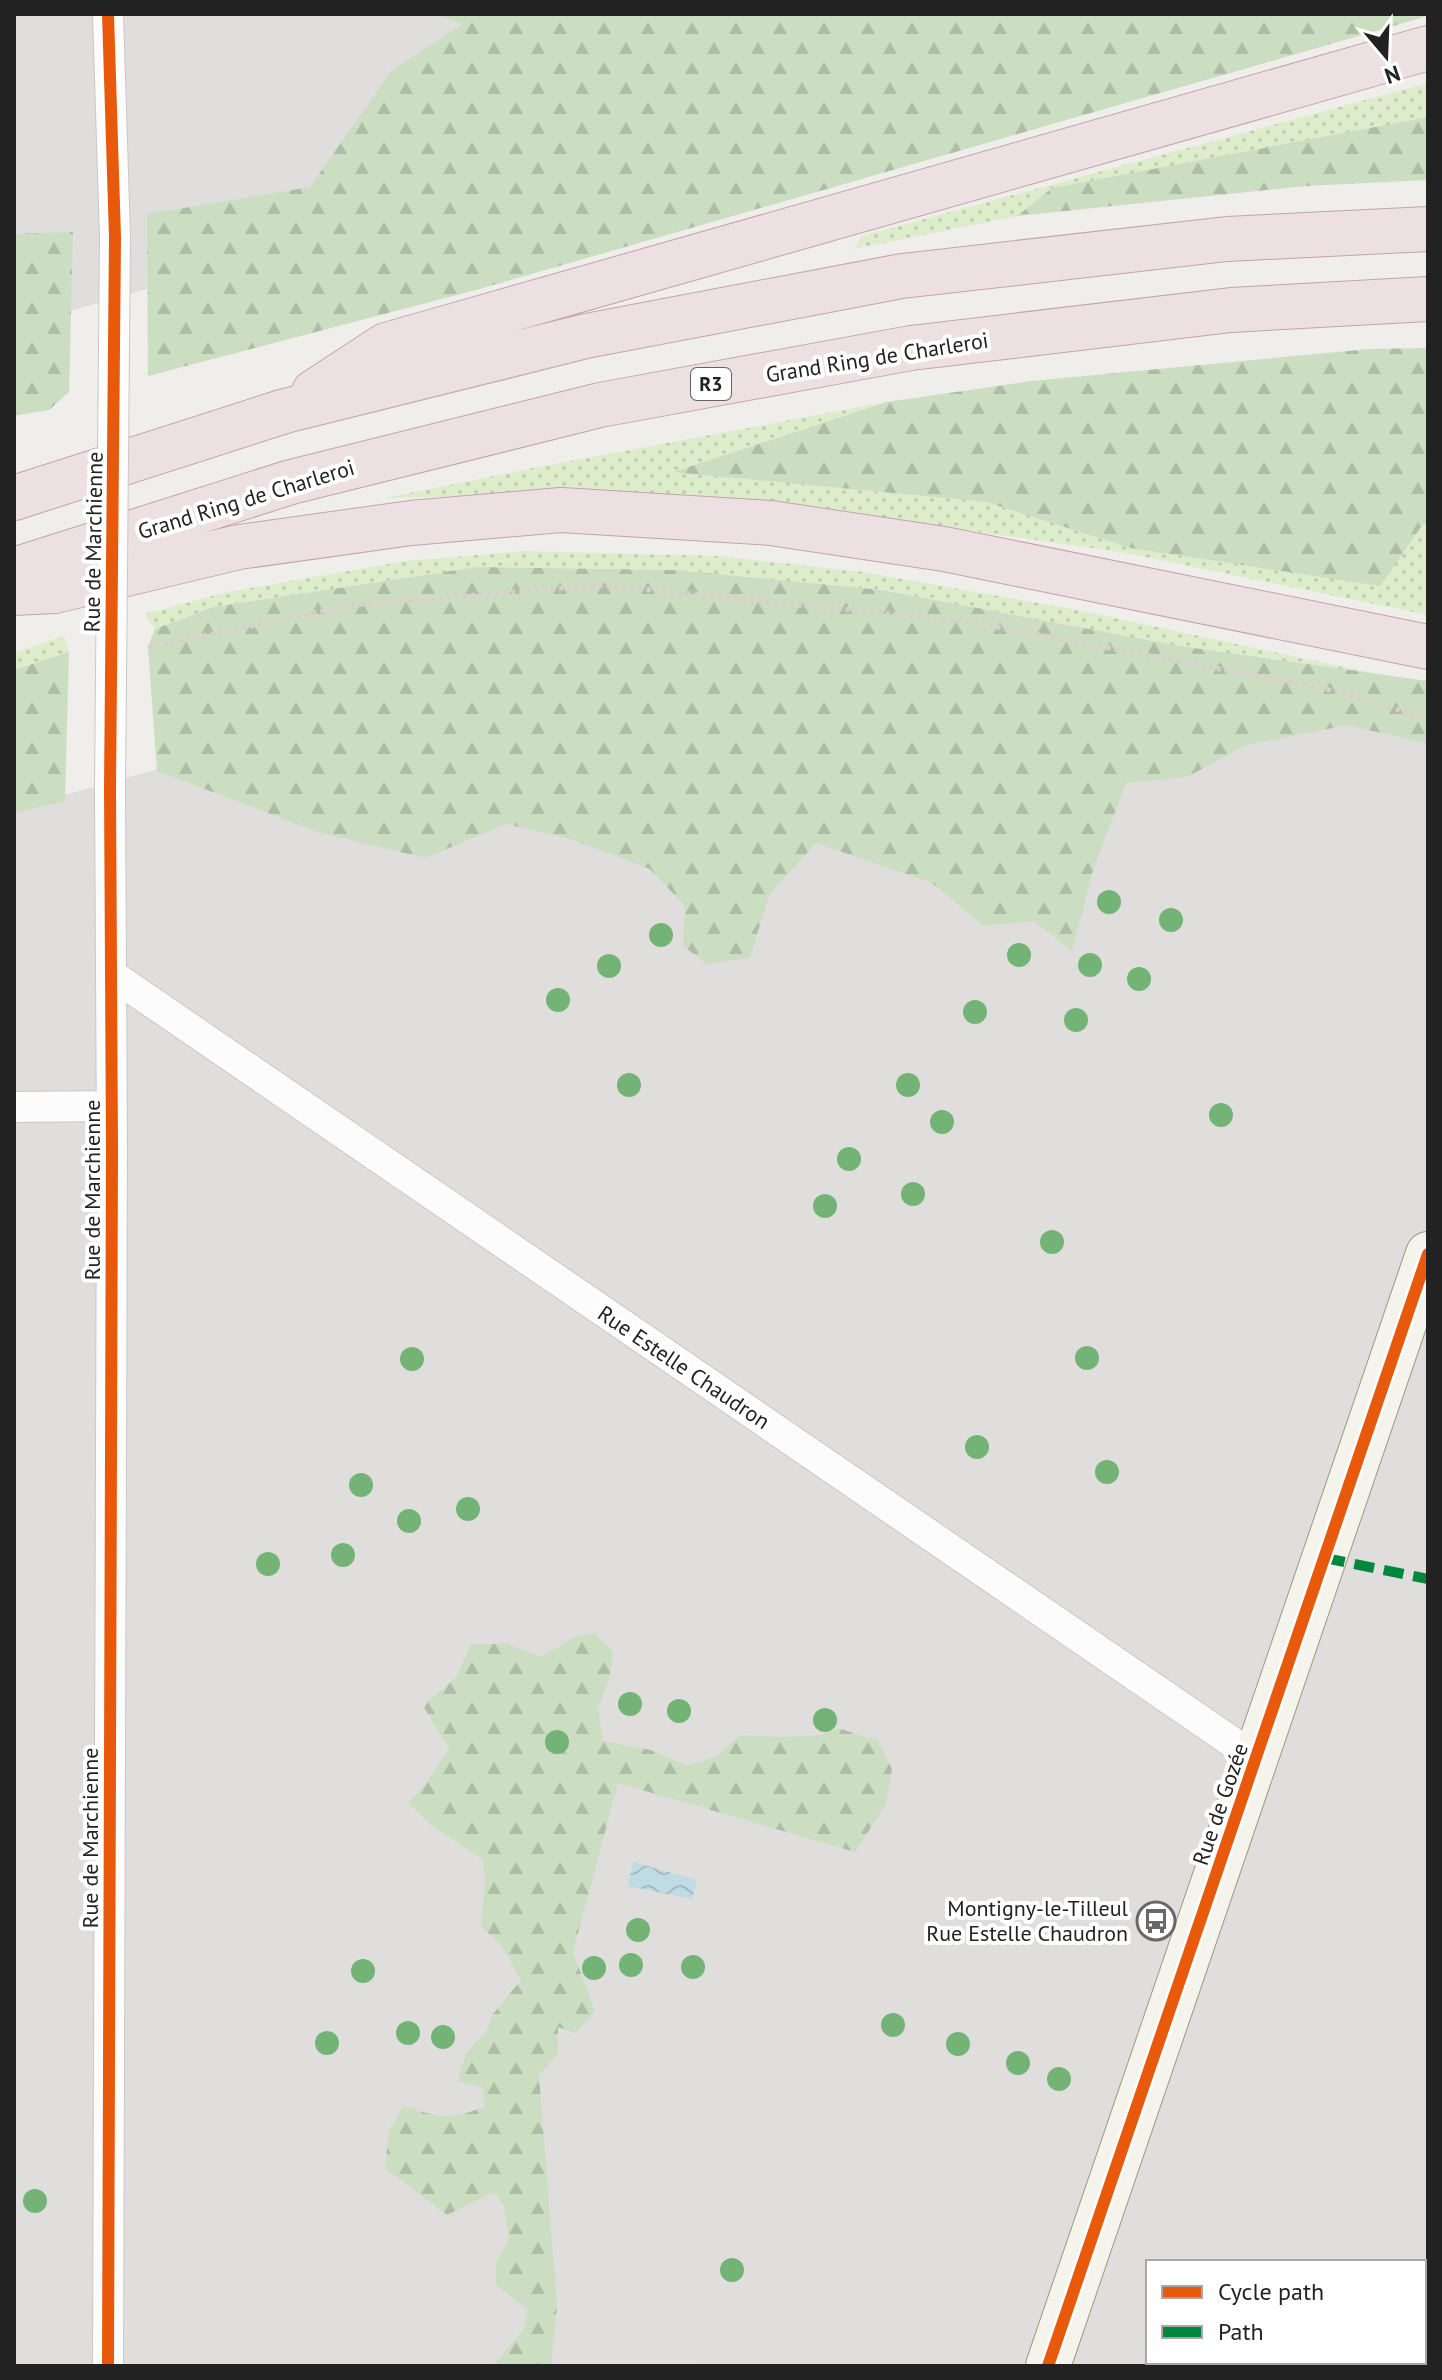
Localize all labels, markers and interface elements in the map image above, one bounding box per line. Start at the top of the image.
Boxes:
north arrow [1346,16,1426,96]
text: N [1381,59,1404,91]
street label: Grand Ring de Charleroi [764,326,990,388]
road number: R3 [691,368,731,400]
street label: Rue de Marchienne [77,451,109,633]
street label: Grand Ring de Charleroi [134,453,358,545]
street label: Rue de Marchienne [78,1100,106,1280]
street label: Rue Estelle Chaudron [593,1299,775,1435]
street label: Rue de Gozée [1186,1739,1254,1869]
street label: Rue de Marchienne [76,1748,104,1928]
place label: Montigny-le-Tilleul Rue Estelle Chaudron [926,1894,1129,1947]
bus stop icon: Montigny-le-Tilleul Rue Estelle Chaudron [1135,1900,1177,1942]
legend [1146,2260,1426,2364]
text: Cycle path [1218,2276,1324,2307]
text: Path [1218,2316,1264,2347]

